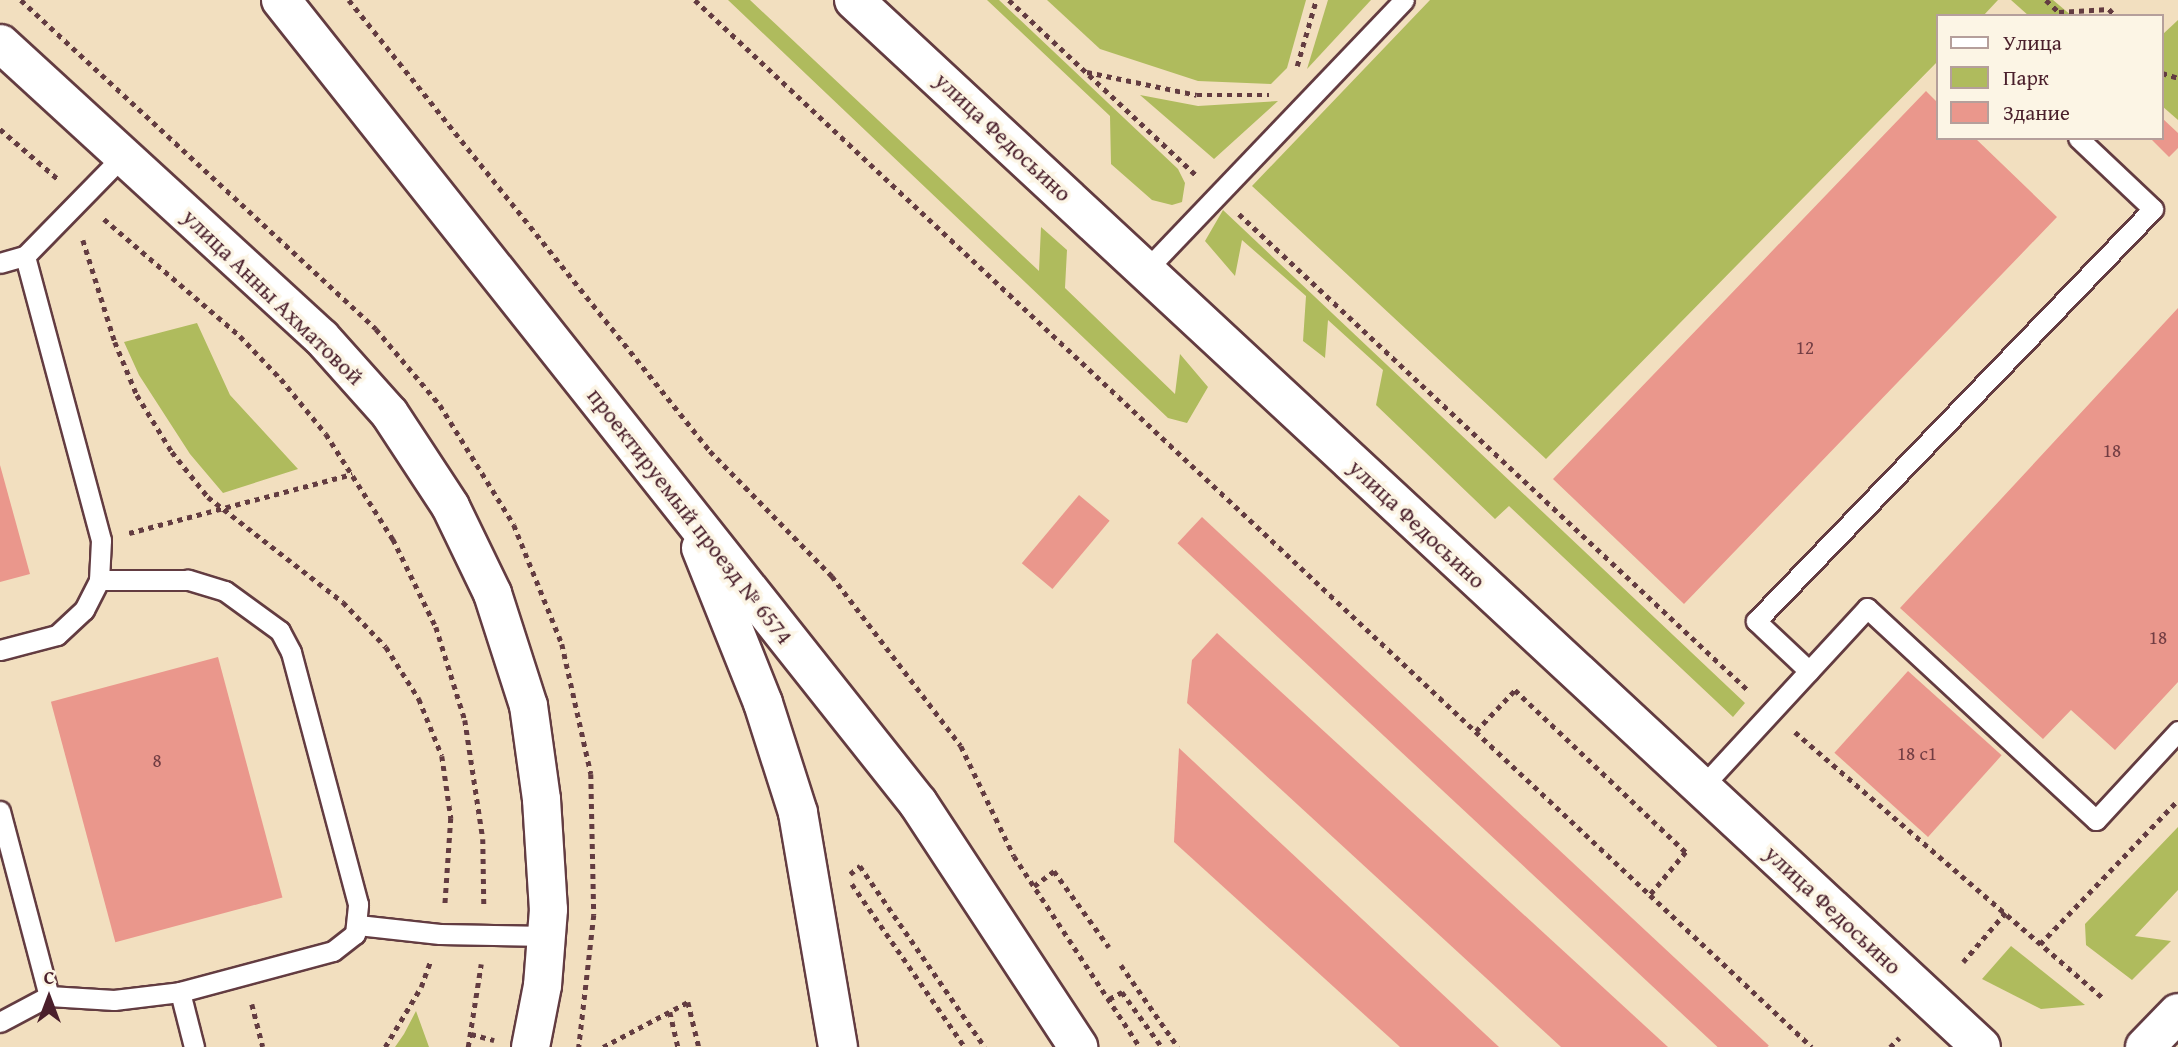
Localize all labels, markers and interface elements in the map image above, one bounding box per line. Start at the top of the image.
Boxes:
legend [1937,14,2164,140]
text: Улица [2003,27,2062,58]
text: Парк [2003,62,2049,93]
street label: улица Федосьино [929,67,1077,207]
text: Здание [2003,97,2070,128]
street label: улица Анны Ахматовой [177,203,369,391]
house number: 12 [1796,337,1814,359]
street label: проектируемый проезд № 6574 [581,382,799,650]
house number: 18 [2103,440,2121,462]
street label: улица Федосьино [1343,454,1491,594]
house number: 18 [2149,627,2167,649]
house number: 18 с1 [1897,743,1937,765]
house number: 8 [152,750,162,772]
street label: улица Федосьино [1759,840,1907,980]
north arrow [14,963,84,1033]
text: С [44,963,54,991]

